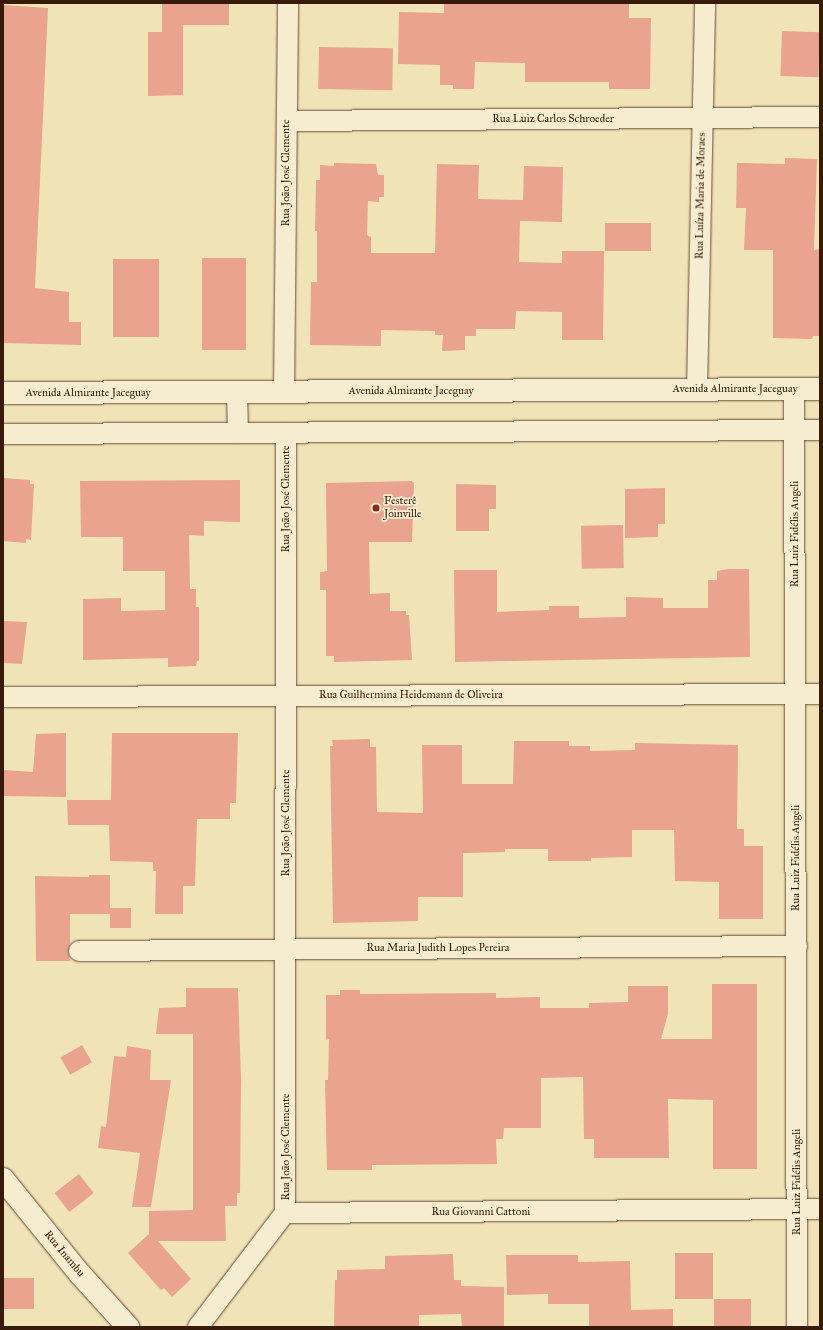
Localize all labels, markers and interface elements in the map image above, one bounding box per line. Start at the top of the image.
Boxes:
street label: Rua Luiz Carlos Schroeder [492,112,614,126]
street label: Rua João José Clemente [279,120,293,226]
street label: Rua Luíza Maria de Moraes [693,133,709,259]
street label: Avenida Almirante Jaceguay [672,382,798,396]
street label: Avenida Almirante Jaceguay [348,384,474,398]
street label: Avenida Almirante Jaceguay [25,386,151,400]
street label: Rua João José Clemente [279,446,293,552]
street label: Rua Luiz Fidélis Angeli [788,481,802,587]
place label: Festerê Joinville [384,495,421,521]
marker: Festerê Joinville [371,503,381,513]
street label: Rua Guilhermina Heidemann de Oliveira [319,688,503,702]
street label: Rua João José Clemente [279,770,293,876]
street label: Rua Luiz Fidélis Angeli [789,805,803,911]
street label: Rua Maria Judith Lopes Pereira [367,941,509,955]
street label: Rua João José Clemente [279,1094,293,1200]
street label: Rua Luiz Fidélis Angeli [790,1129,804,1235]
street label: Rua Giovanni Cattoni [432,1205,530,1219]
street label: Rua Inambu [41,1228,87,1280]

